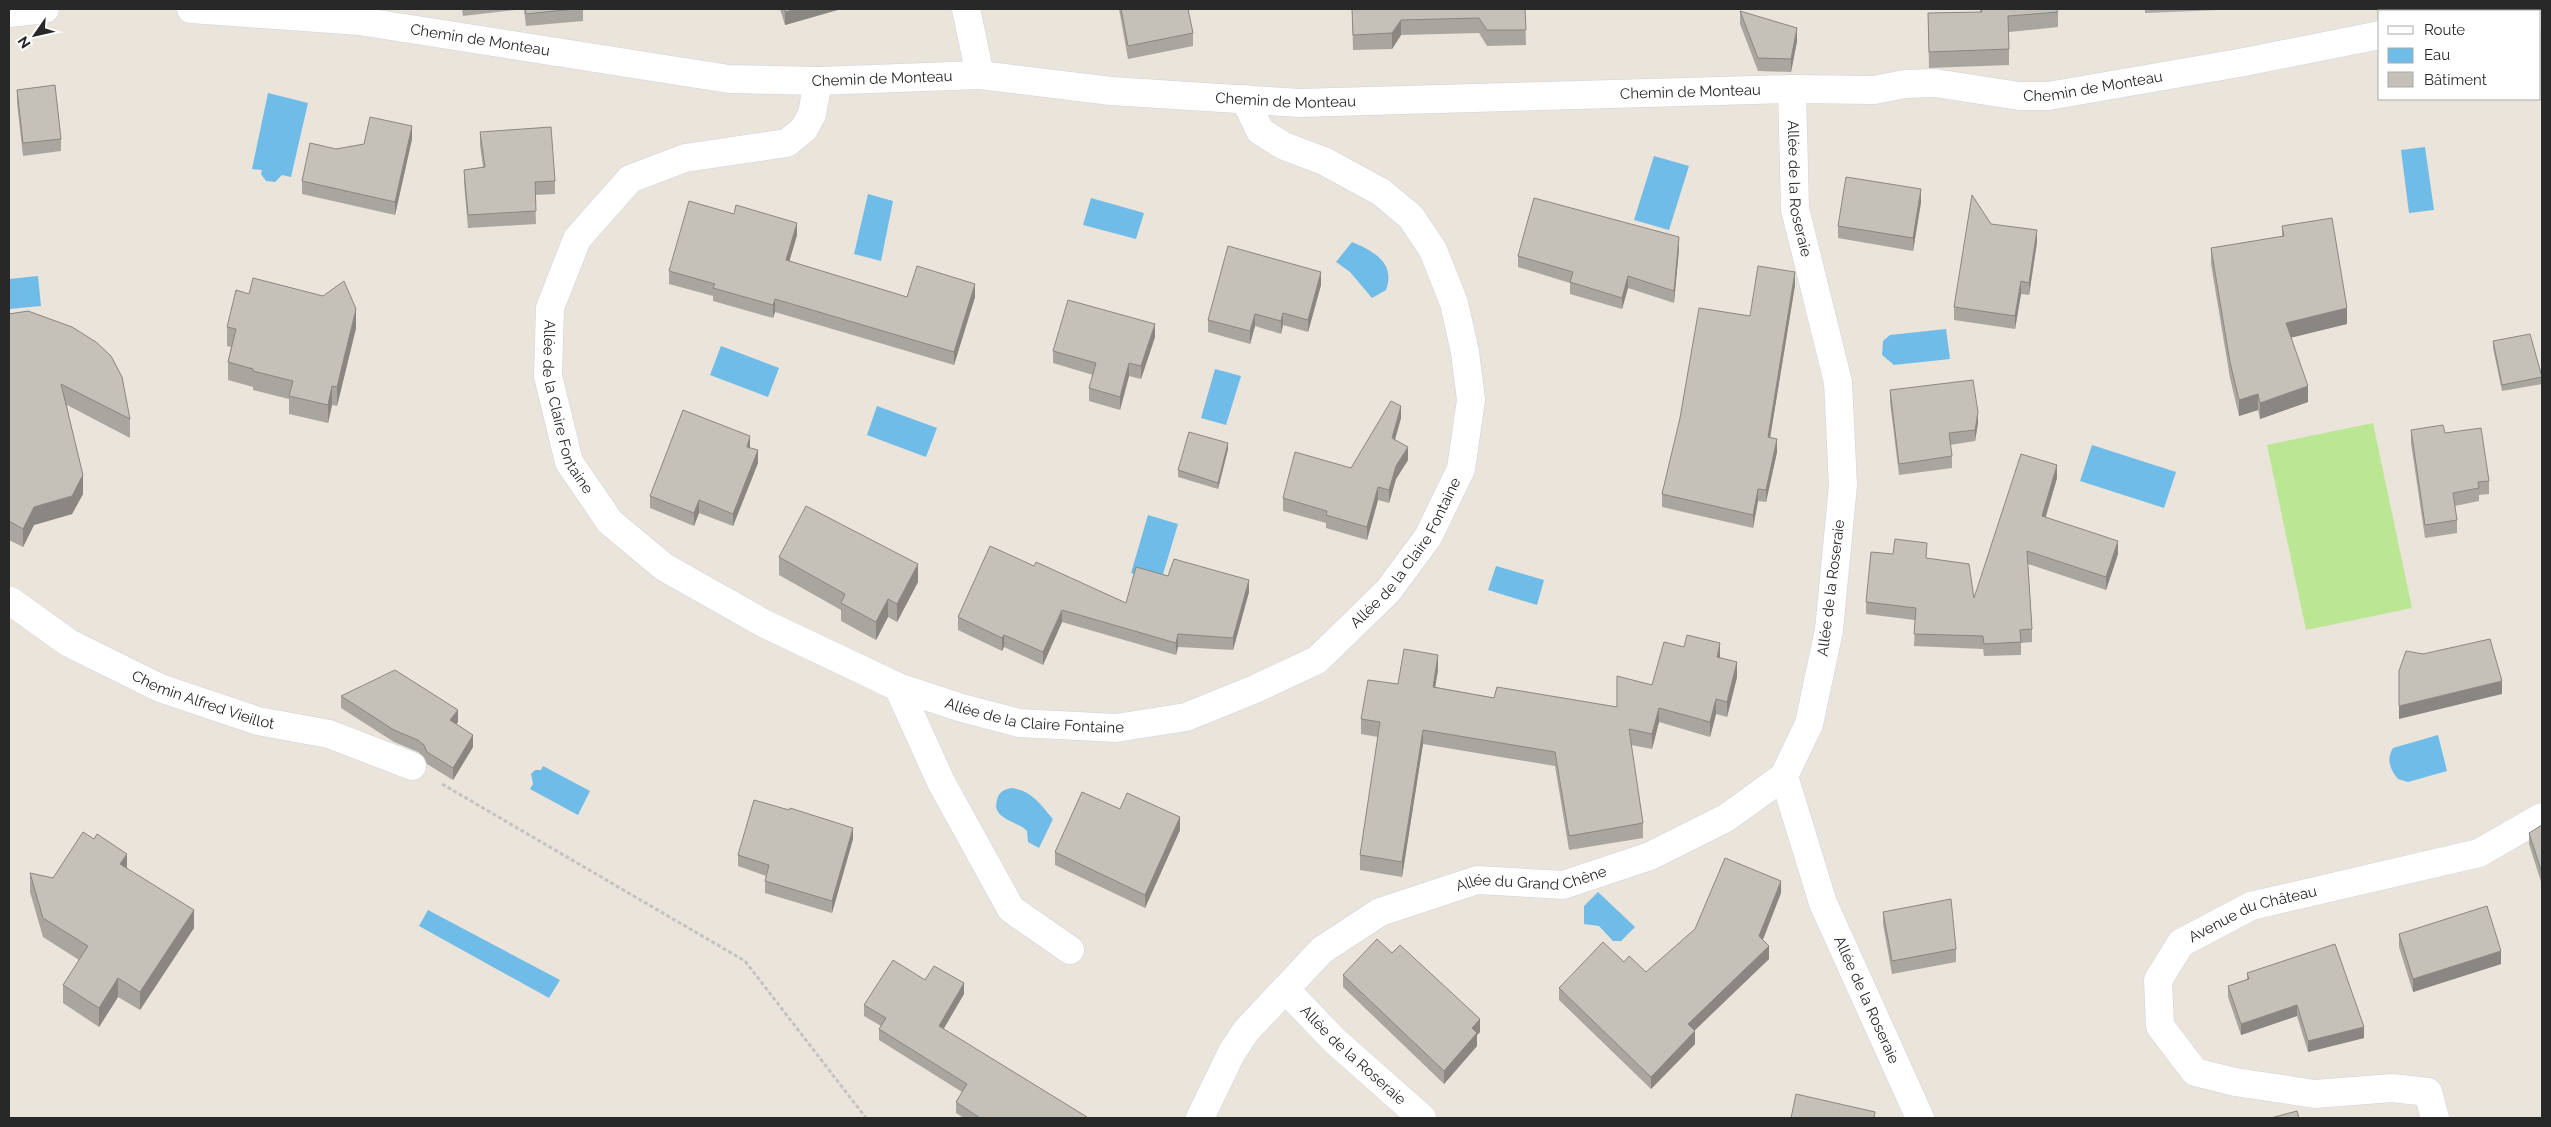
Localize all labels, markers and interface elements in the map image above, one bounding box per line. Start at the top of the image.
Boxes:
north arrow [10,10,60,60]
legend [2378,10,2541,100]
street label: Chemin de Monteau [409,20,551,60]
text: Route [2424,21,2465,39]
text: N [15,33,34,51]
text: Eau [2424,46,2450,64]
street label: Chemin de Monteau [811,67,953,90]
street label: Chemin de Monteau [2023,67,2164,105]
text: Bâtiment [2424,71,2487,89]
street label: Chemin de Monteau [1620,81,1761,103]
street label: Chemin de Monteau [1215,89,1356,112]
street label: Allée de la Roseraie [1784,120,1816,259]
street label: Allée de la Claire Fontaine [539,319,597,497]
street label: Allée de la Claire Fontaine [1346,474,1465,632]
street label: Allée de la Roseraie [1814,518,1848,657]
street label: Chemin Alfred Vieillot [129,666,276,733]
street label: Allée de la Claire Fontaine [943,694,1125,737]
street label: Allée du Grand Chêne [1453,862,1609,895]
street label: Avenue du Château [2185,882,2319,946]
street label: Allée de la Roseraie [1830,933,1903,1067]
street label: Allée de la Roseraie [1297,1002,1410,1109]

